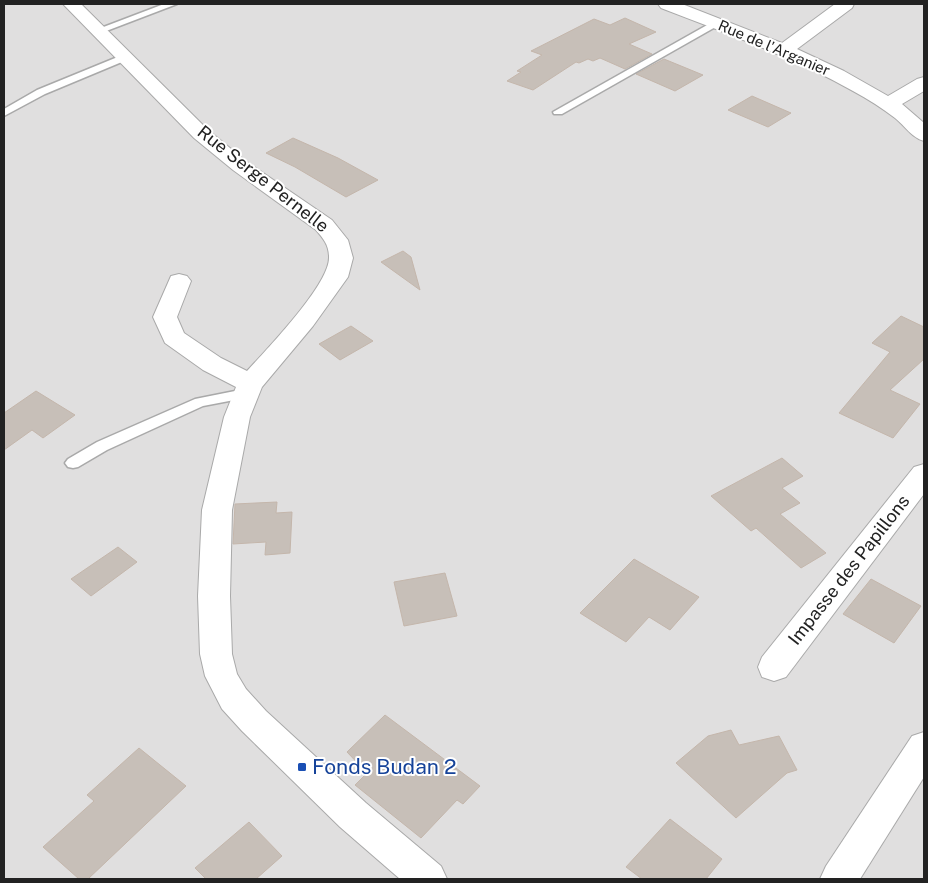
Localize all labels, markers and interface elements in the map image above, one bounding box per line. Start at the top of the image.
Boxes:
street label: Rue de l'Arganier [716,16,833,79]
street label: Rue Serge Pernelle [193,121,333,236]
street label: Impasse des Papillons [784,491,914,649]
place label: Fonds Budan 2 [312,754,456,779]
marker: Fonds Budan 2 [296,761,308,773]

